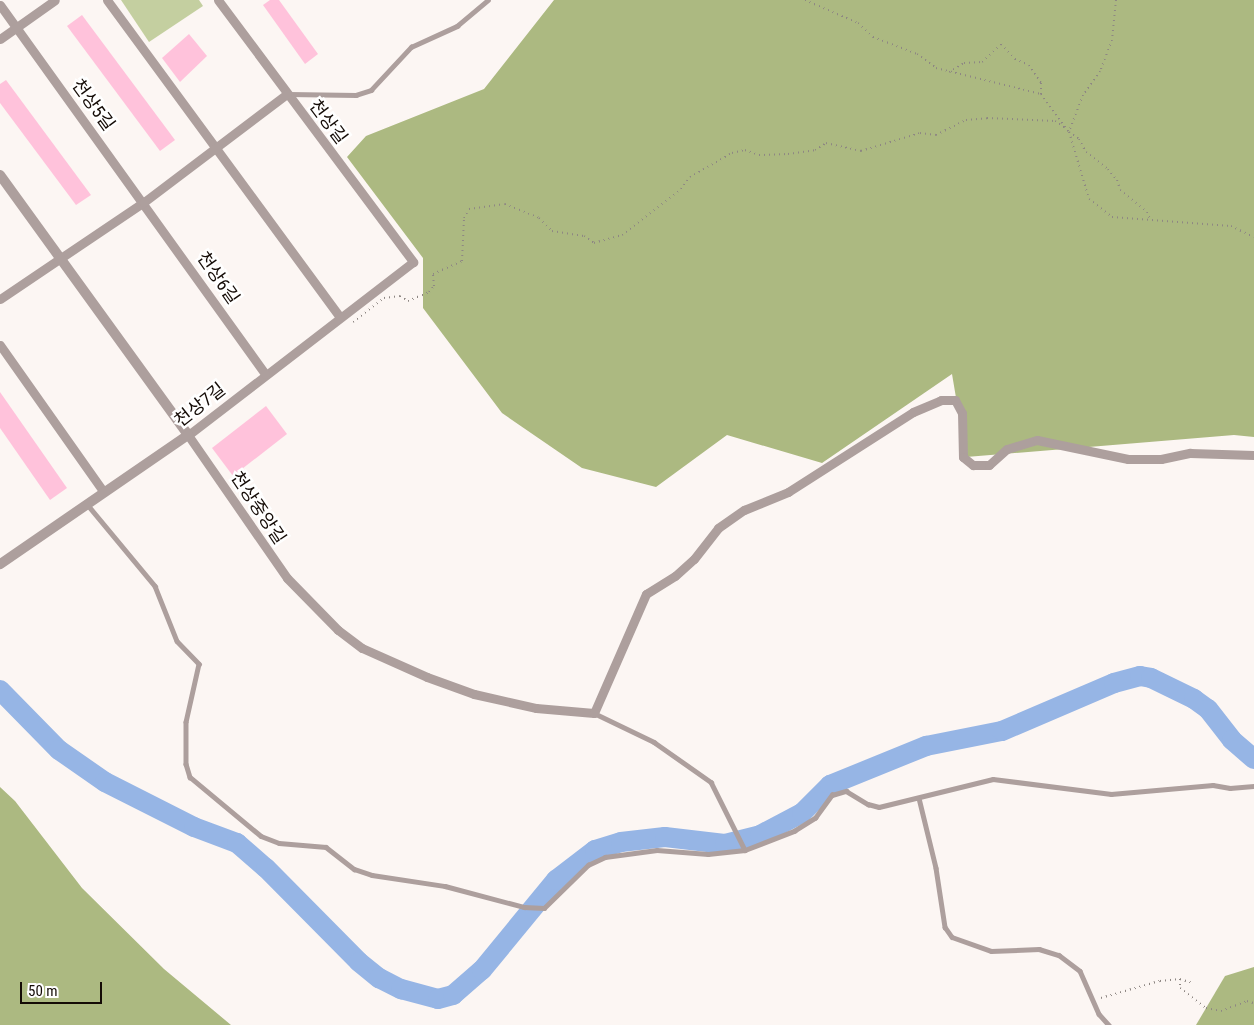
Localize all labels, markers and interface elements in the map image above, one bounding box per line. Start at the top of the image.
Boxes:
street label: 천상5길 [67,75,119,135]
street label: 천상길 [304,96,352,148]
street label: 천상6길 [192,248,244,308]
street label: 천상7길 [170,378,230,432]
street label: 천상중앙길 [226,468,290,548]
scale bar [22,972,105,1004]
text: 50 m [28,982,58,1000]

